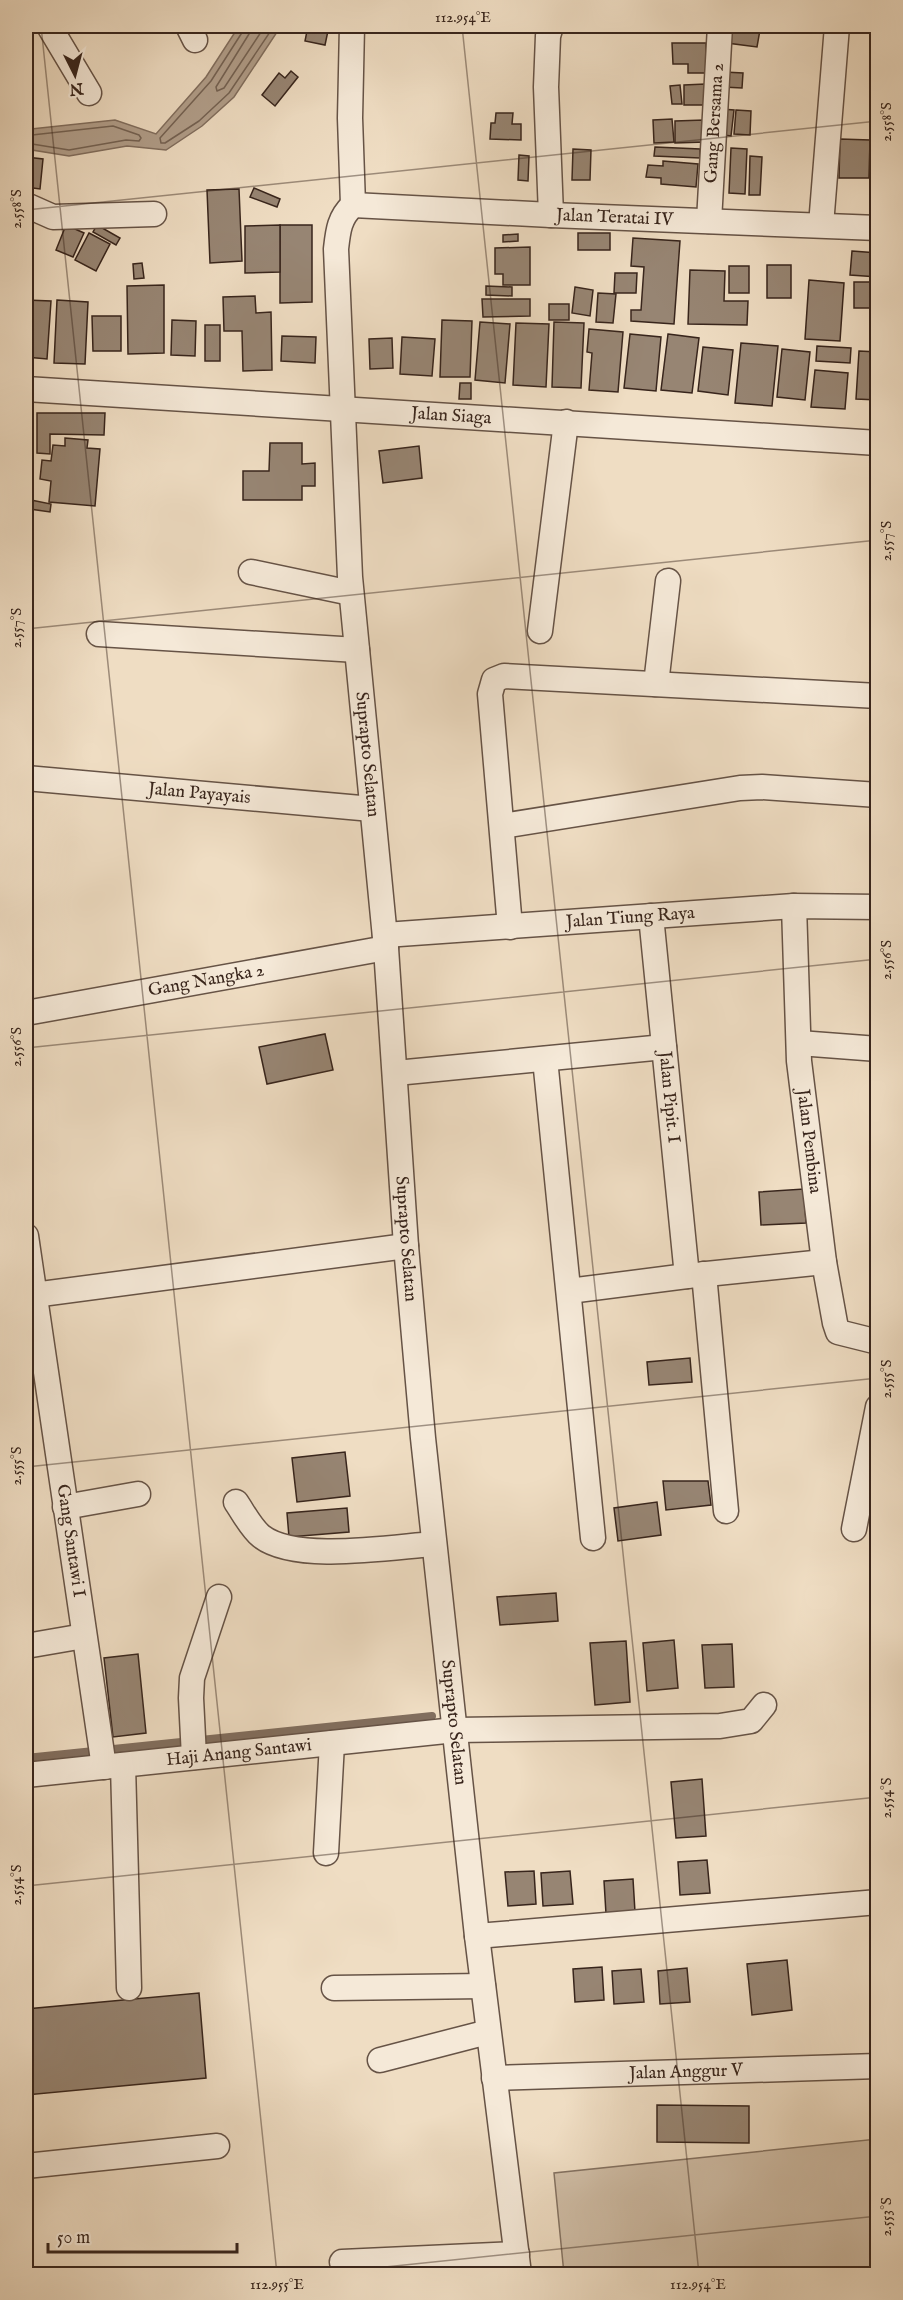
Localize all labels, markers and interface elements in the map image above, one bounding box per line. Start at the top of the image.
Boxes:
text: 112.954°E [435,8,491,27]
north arrow [45,45,105,105]
street label: Gang Bersama 2 [700,62,729,184]
text: N [68,77,85,99]
text: 2.558°S [877,102,896,142]
text: 2.558°S [7,189,26,229]
street label: Jalan Teratai IV [554,204,675,231]
street label: Jalan Siaga [408,402,492,430]
text: 2.557°S [877,521,896,561]
text: 2.557°S [7,608,26,648]
street label: Suprapto Selatan [350,691,385,819]
street label: Jalan Payayais [145,777,252,810]
street label: Jalan Tiung Raya [563,902,696,934]
text: 2.556°S [877,940,896,980]
street label: Gang Nangka 2 [146,959,266,1002]
text: 2.556°S [7,1027,26,1067]
street label: Jalan Pipit. I [653,1048,685,1144]
street label: Jalan Pembina [791,1086,827,1195]
street label: Suprapto Selatan [390,1175,422,1303]
text: 2.555°S [877,1359,896,1399]
text: 2.555°S [7,1446,26,1486]
street label: Gang Santawi I [51,1483,90,1599]
street label: Suprapto Selatan [436,1659,472,1787]
street label: Haji Anang Santawi [165,1734,313,1772]
text: 2.554°S [877,1778,896,1818]
text: 2.554°S [7,1865,26,1905]
street label: Jalan Anggur V [627,2059,744,2085]
text: 2.553°S [877,2197,896,2237]
scale bar [48,2216,237,2254]
text: 50 m [57,2227,90,2250]
text: 112.955°E [250,2275,304,2294]
text: 112.954°E [670,2275,726,2294]

